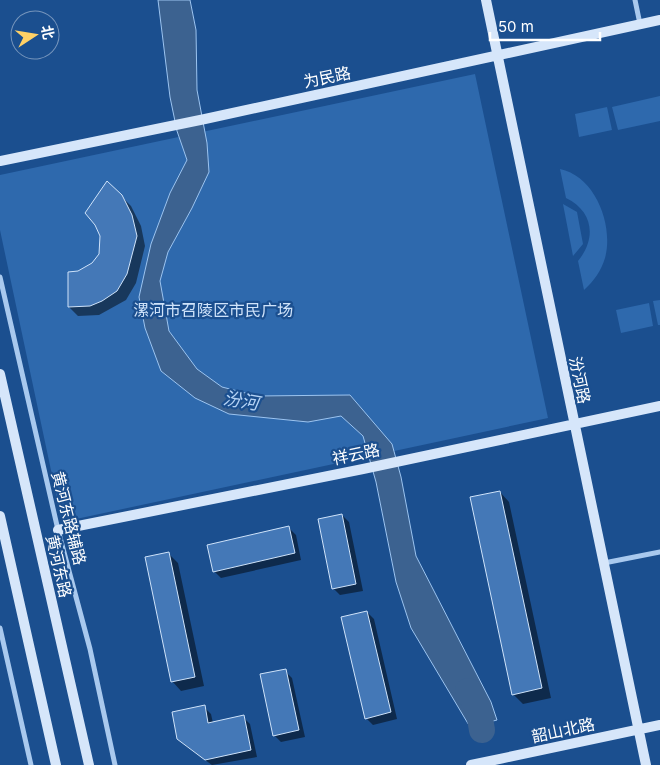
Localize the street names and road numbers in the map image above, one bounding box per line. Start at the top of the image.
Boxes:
street label: 为民路 [301,62,353,92]
street label: 汾河路 [565,354,595,406]
street label: 祥云路 [330,439,382,469]
street label: 黄河东路辅路 [48,469,90,567]
street label: 黄河东路 [42,533,76,599]
street label: 韶山北路 [530,714,596,746]

